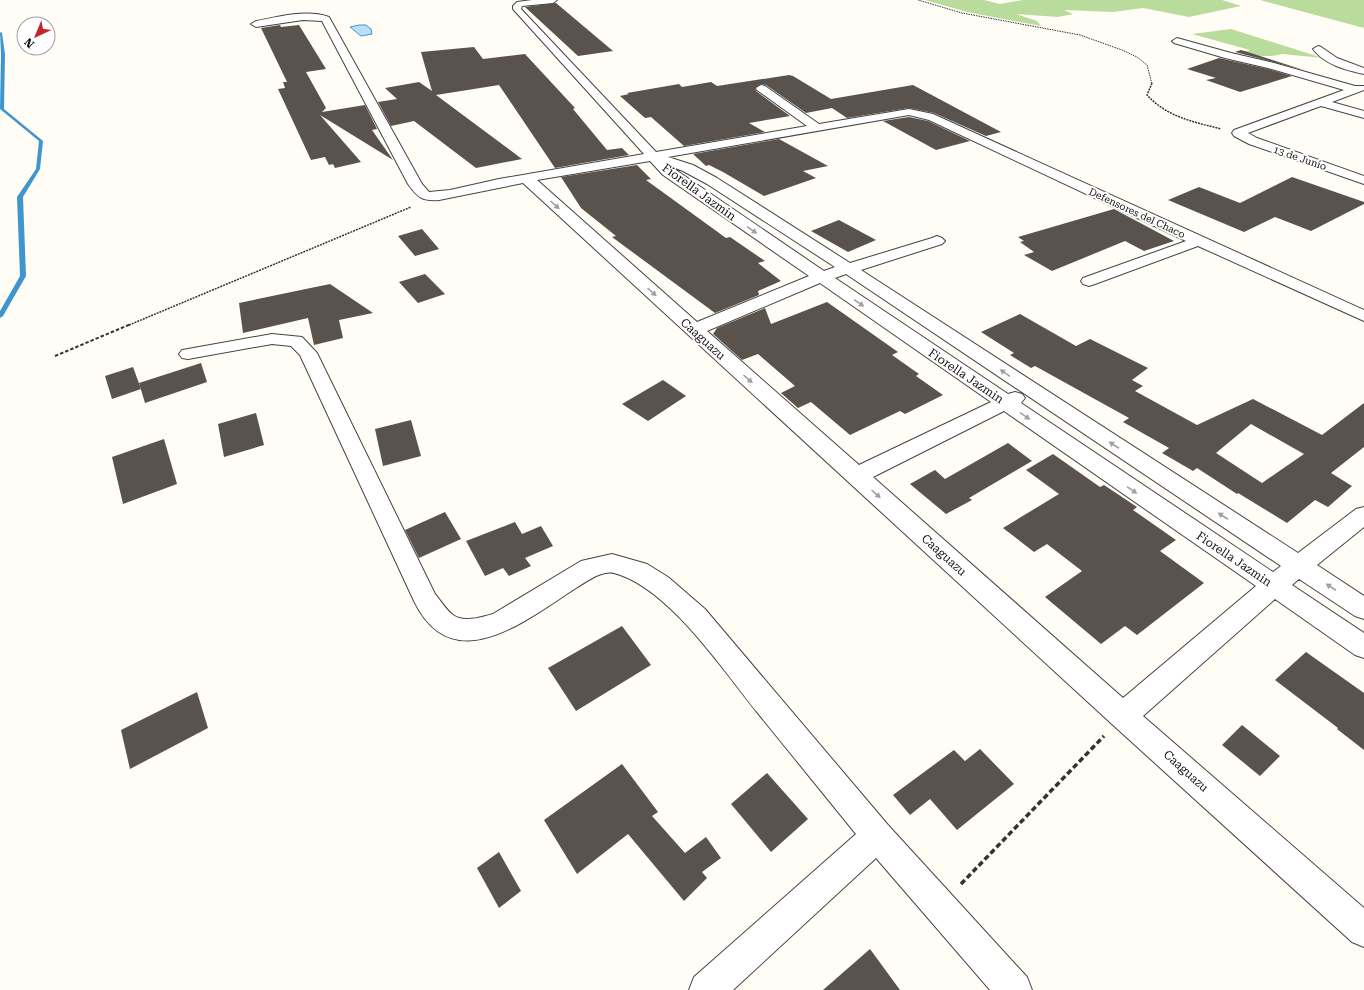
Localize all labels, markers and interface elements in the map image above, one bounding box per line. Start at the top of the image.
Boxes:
north arrow [16,16,56,56]
text: N [21,35,37,50]
street label: 13 de Junio [1272,144,1328,172]
street label: Fiorella Jazmin [659,161,739,224]
street label: Defensores del Chaco [1087,186,1187,240]
one-way arrow [551,200,560,209]
one-way arrow [747,226,757,234]
one-way arrow [647,287,657,297]
one-way arrow [854,300,865,307]
street label: Caaguazu [678,315,729,363]
street label: Fiorella Jazmin [926,346,1007,406]
one-way arrow [1000,369,1011,377]
one-way arrow [743,375,754,384]
one-way arrow [1019,412,1030,420]
one-way arrow [1109,441,1119,449]
one-way arrow [1127,486,1137,494]
one-way arrow [872,489,881,498]
one-way arrow [1218,512,1228,520]
street label: Fiorella Jazmin [1194,529,1275,589]
street label: Caaguazu [919,531,970,579]
one-way arrow [1326,584,1337,591]
street label: Caaguazu [1161,747,1212,795]

